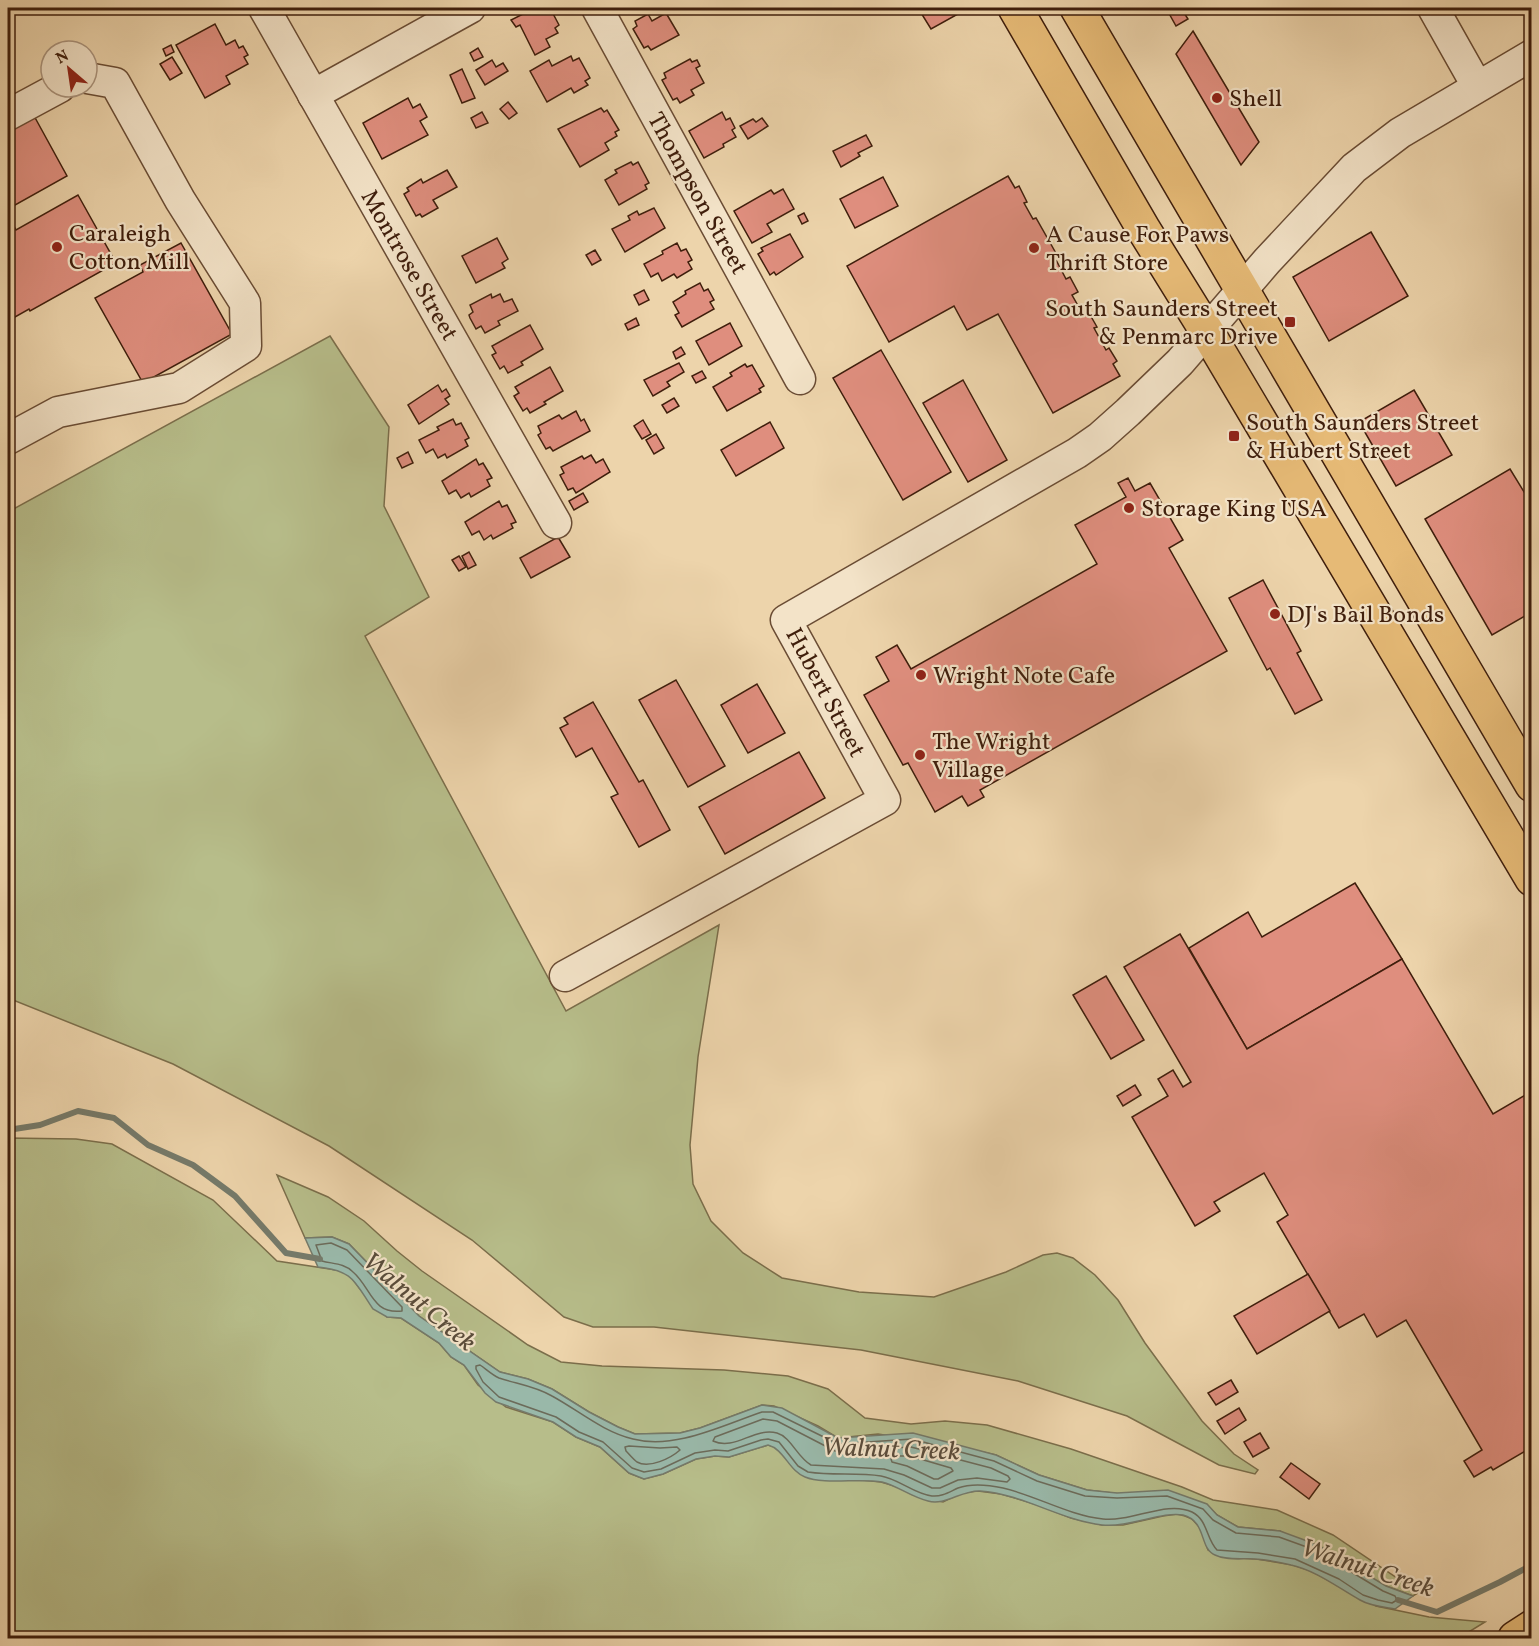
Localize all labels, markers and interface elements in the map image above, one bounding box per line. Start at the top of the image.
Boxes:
north arrow [39,39,99,99]
text: N [52,45,73,70]
place label: Shell [1229,83,1282,117]
marker: Shell [1210,91,1224,105]
street label: Thompson Street [638,107,755,281]
street label: Montrose Street [351,184,465,348]
place label: Caraleigh Cotton Mill [69,218,190,280]
place label: A Cause For Paws Thrift Store [1046,219,1229,281]
marker: Caraleigh Cotton Mill [50,240,64,254]
marker: A Cause For Paws Thrift Store [1027,241,1041,255]
place label: South Saunders Street & Penmarc Drive [1045,293,1278,355]
marker: South Saunders Street & Penmarc Drive [1283,315,1297,329]
place label: South Saunders Street & Hubert Street [1246,407,1479,469]
marker: South Saunders Street & Hubert Street [1227,429,1241,443]
place label: Storage King USA [1141,493,1327,527]
marker: Storage King USA [1122,501,1136,515]
place label: DJ's Bail Bonds [1287,599,1444,633]
marker: DJ's Bail Bonds [1268,607,1282,621]
street label: Hubert Street [776,622,873,764]
place label: Wright Note Cafe [933,660,1115,694]
marker: Wright Note Cafe [914,668,928,682]
place label: The Wright Village [932,726,1050,788]
marker: The Wright Village [913,748,927,762]
water label: Walnut Creek [354,1244,483,1361]
water label: Walnut Creek [821,1430,961,1470]
water label: Walnut Creek [1296,1530,1439,1607]

